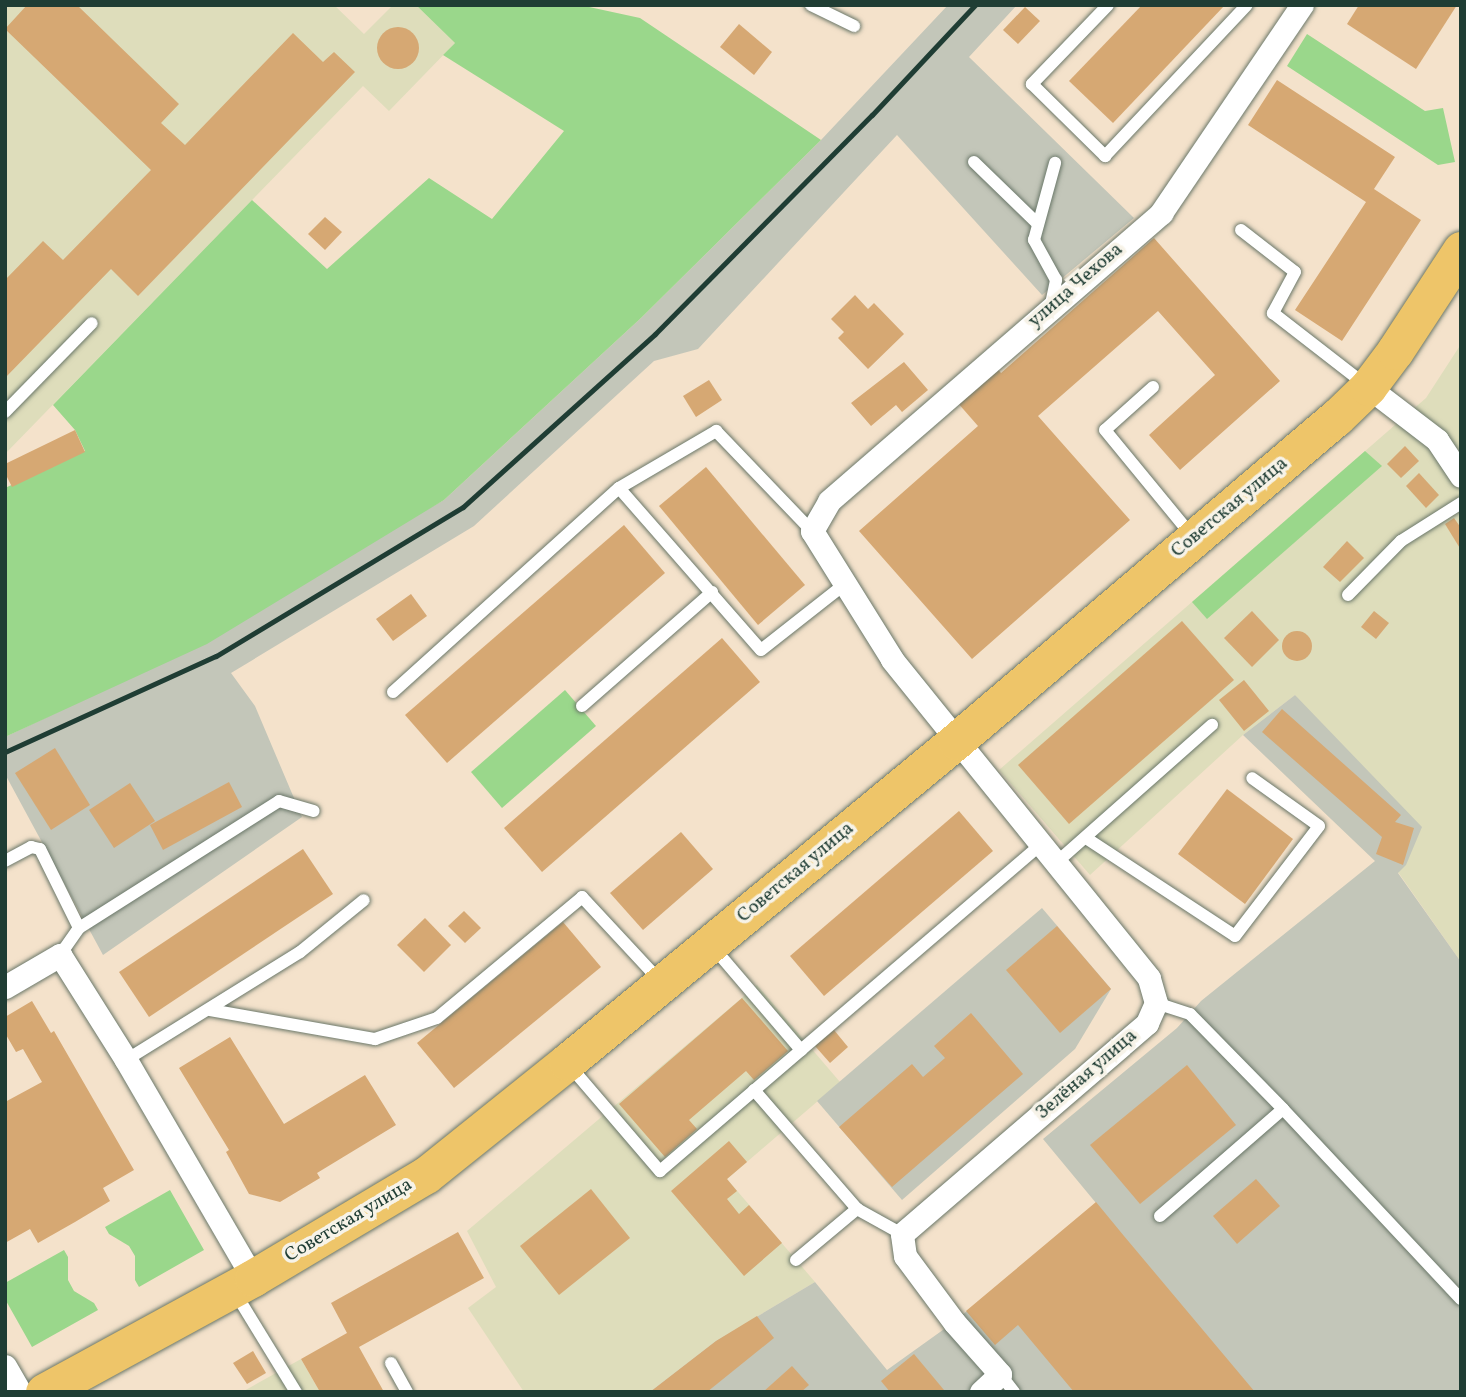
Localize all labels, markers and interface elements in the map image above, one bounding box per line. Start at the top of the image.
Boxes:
street label: улица Чехова [1024,239,1128,333]
street label: Советская улица [1167,453,1293,563]
street label: Советская улица [733,818,859,928]
street label: Зелёная улица [1032,1025,1142,1125]
street label: Советская улица [281,1174,417,1268]

